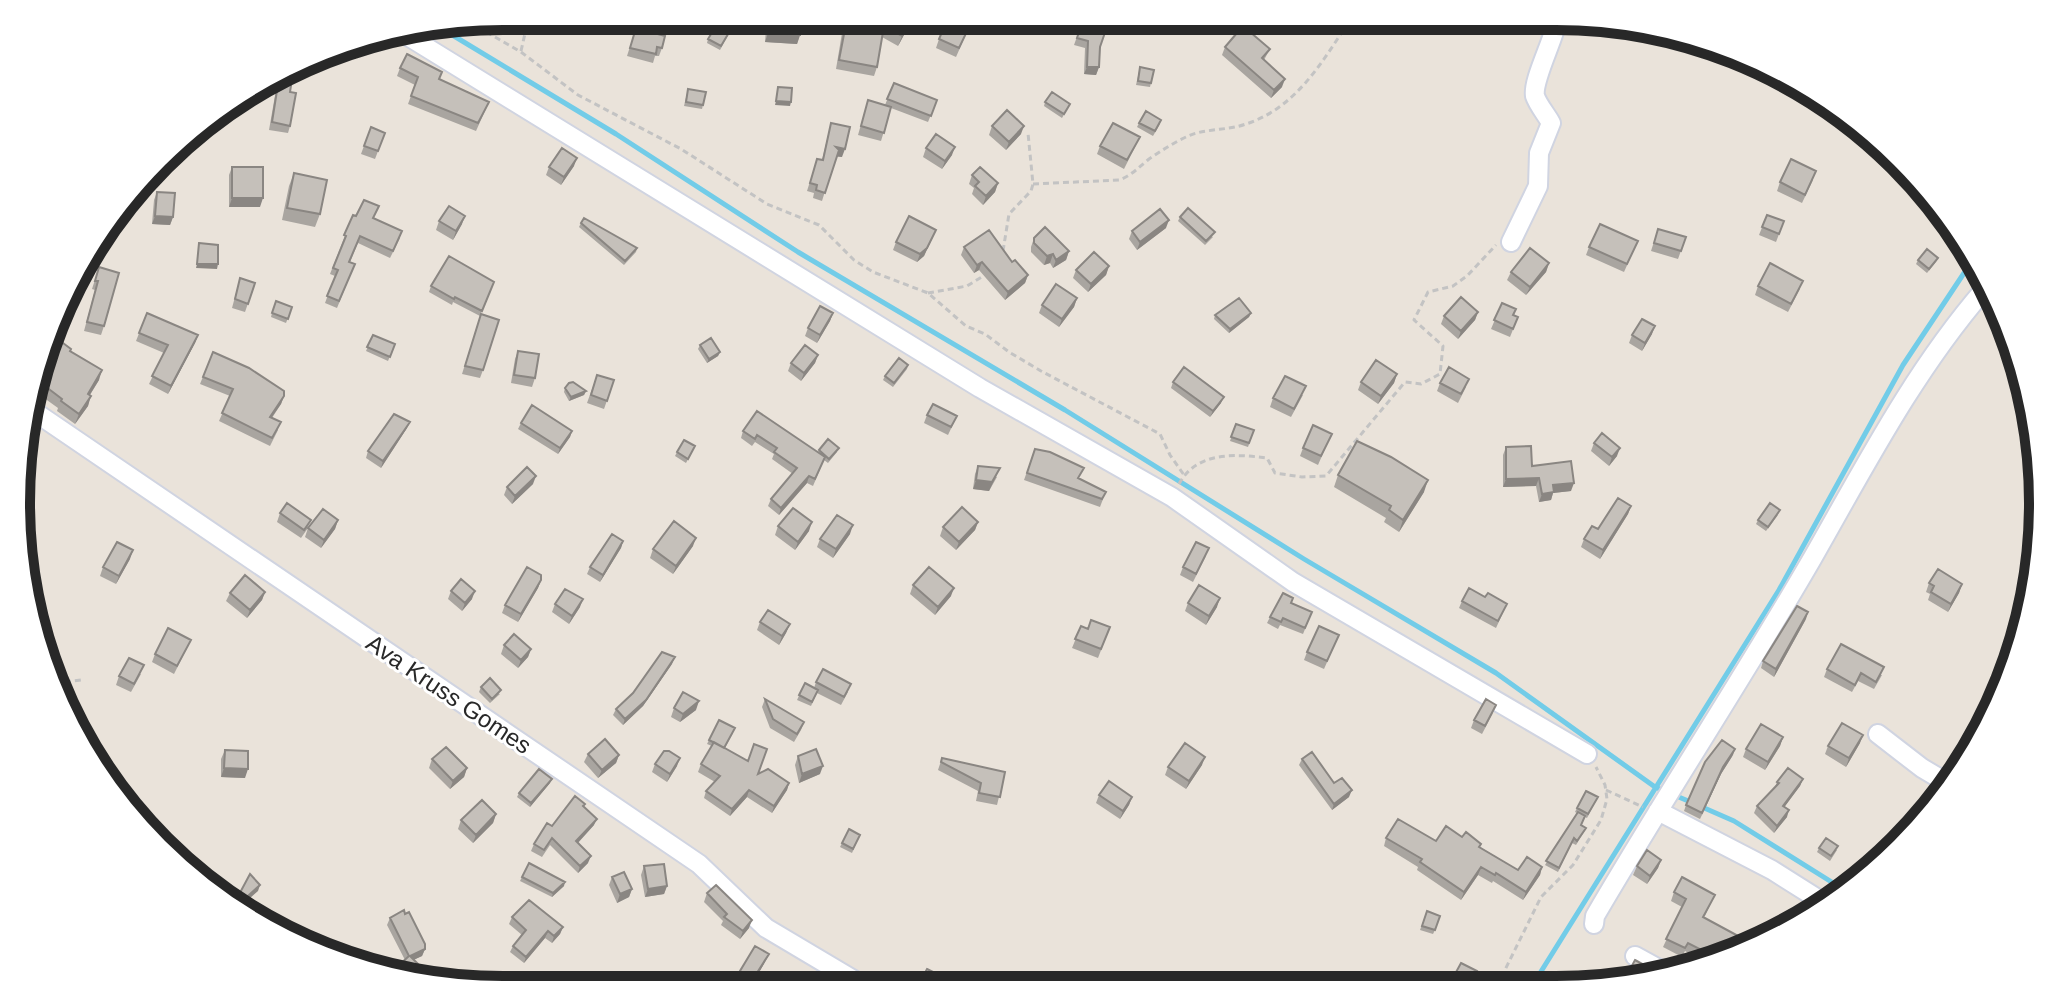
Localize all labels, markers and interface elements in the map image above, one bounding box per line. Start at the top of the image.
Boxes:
street label: Ava Kruss Gomes [361,629,537,759]

